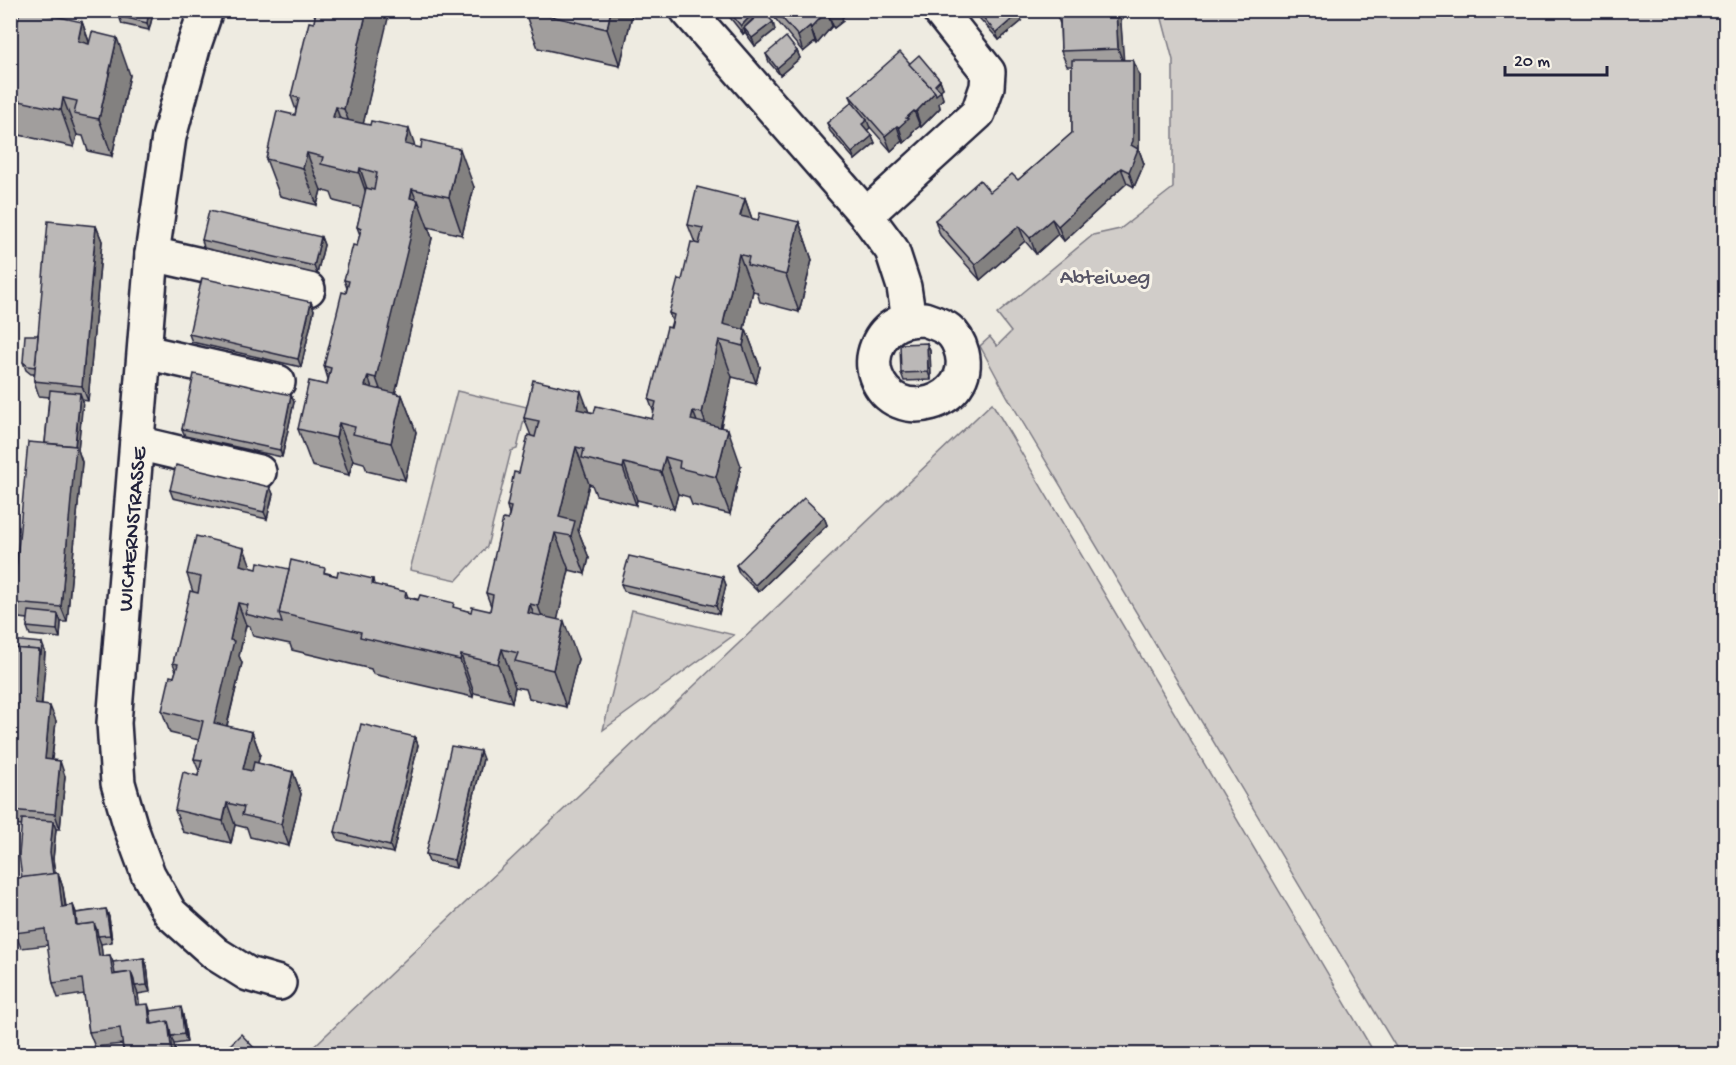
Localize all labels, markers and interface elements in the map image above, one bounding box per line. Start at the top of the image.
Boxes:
scale bar [1505,39,1607,77]
text: 20 m [1514,52,1550,73]
park label: Abteiweg [1060,266,1150,292]
street label: WICHERNSTRASSE [114,445,154,613]

